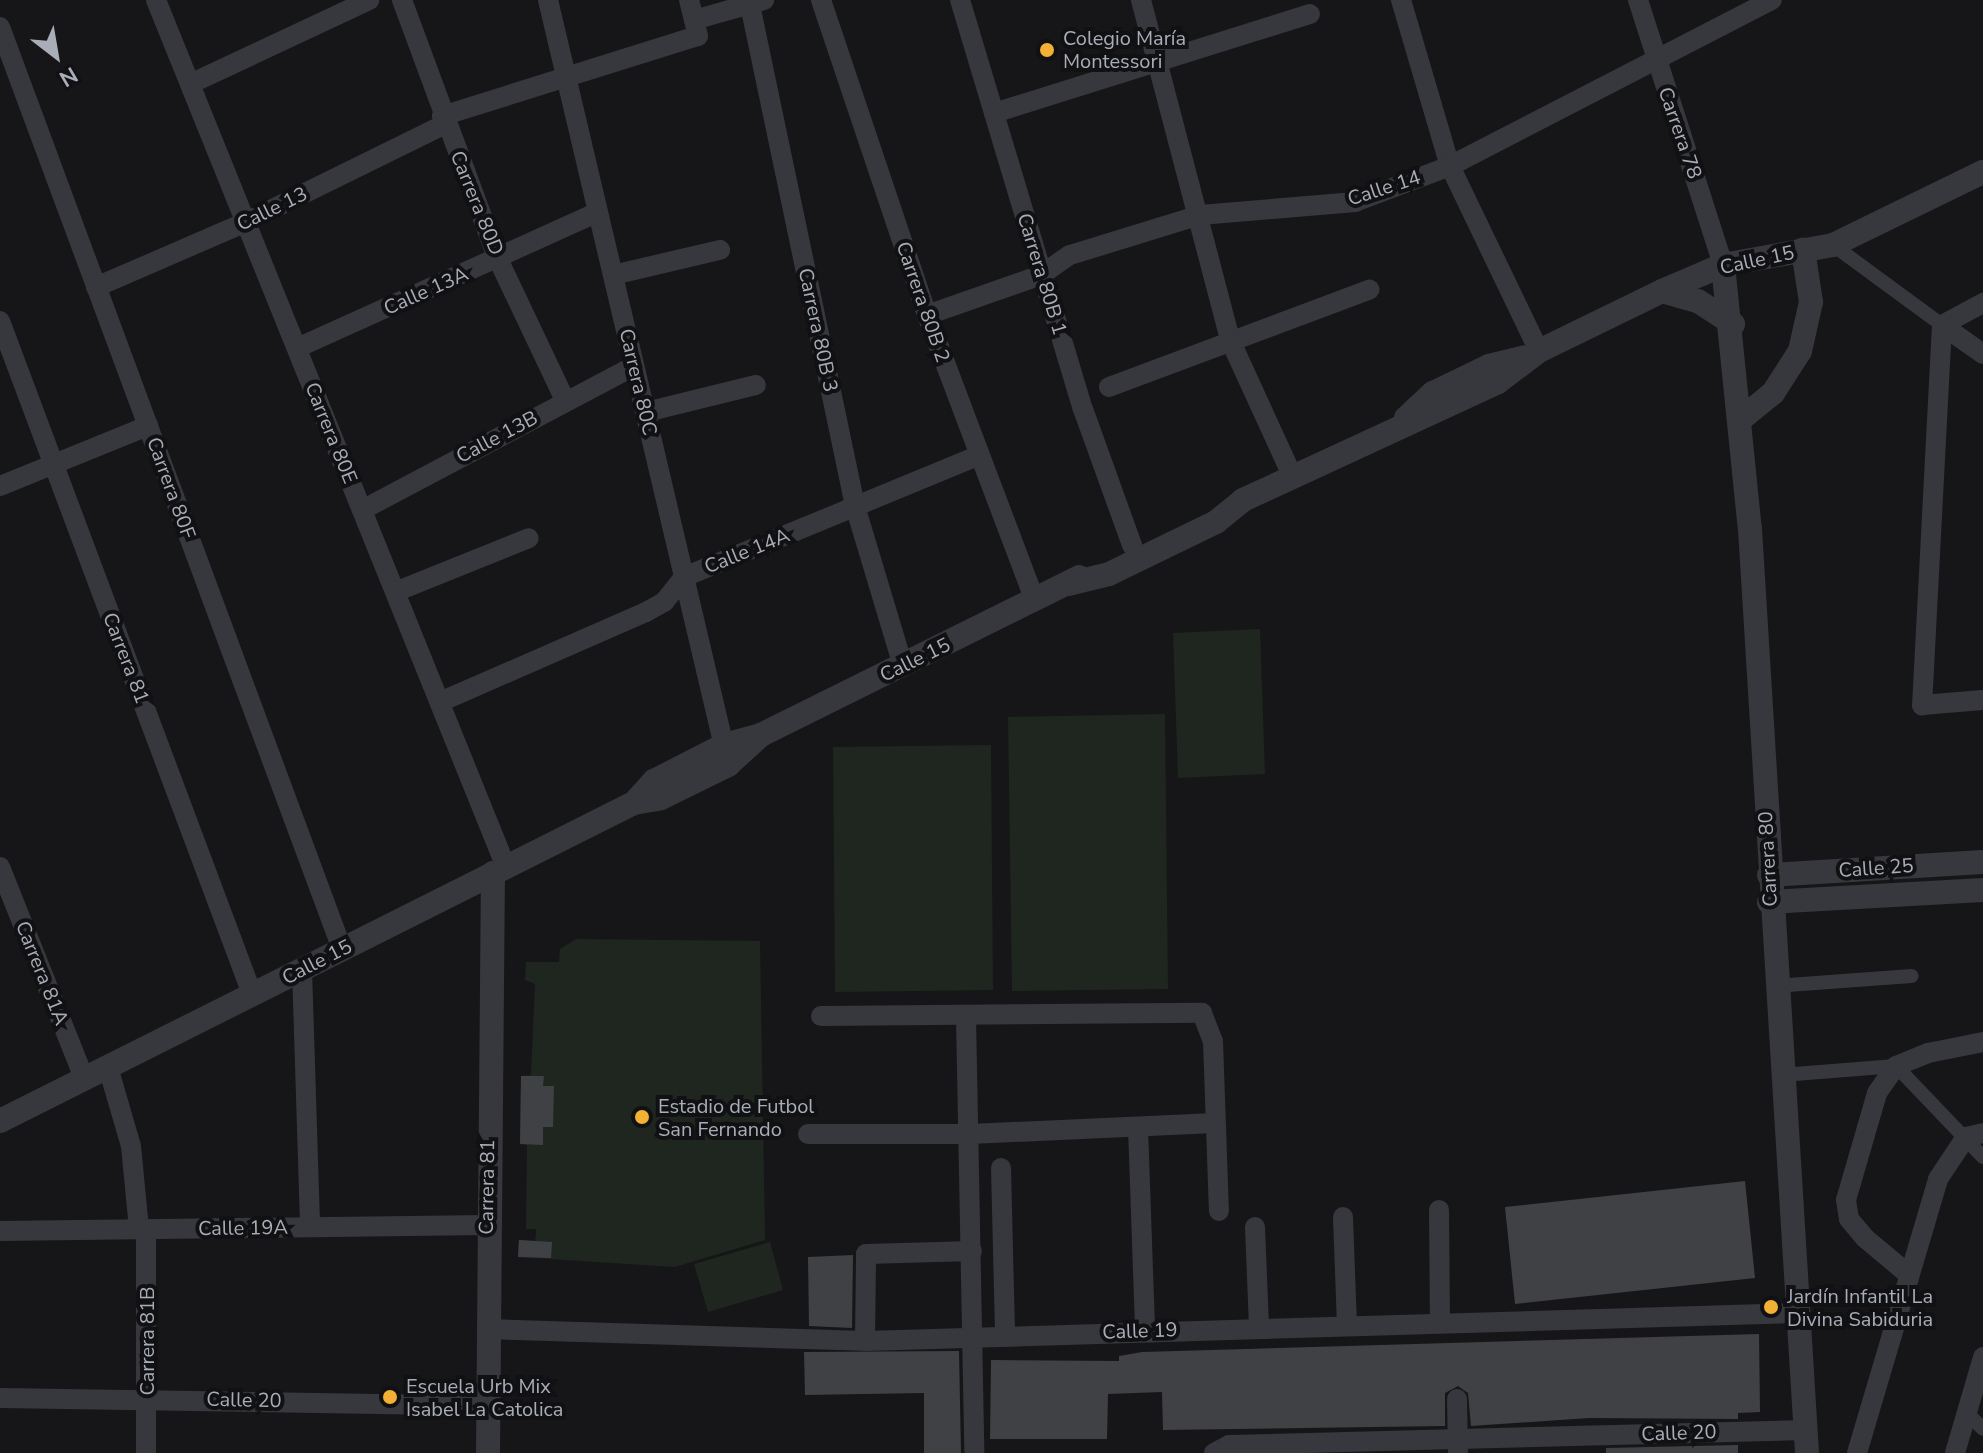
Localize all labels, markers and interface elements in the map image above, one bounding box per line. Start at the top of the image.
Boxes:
north arrow [16,16,96,96]
place label: Colegio María Montessori [1063,26,1186,73]
marker: Colegio María Montessori [1038,41,1056,59]
text: N [54,59,83,94]
street label: Carrera 78 [1653,84,1707,182]
street label: Carrera 80D [445,147,509,259]
street label: Calle 14 [1345,165,1423,211]
street label: Calle 13 [233,182,311,236]
street label: Carrera 80B 1 [1012,210,1072,338]
street label: Carrera 80B 2 [891,239,955,365]
street label: Calle 15 [1718,240,1796,280]
street label: Calle 13A [380,262,472,320]
street label: Carrera 80B 3 [793,266,843,394]
street label: Carrera 80C [614,326,662,438]
street label: Carrera 80E [300,379,362,487]
street label: Calle 13B [452,406,542,468]
street label: Carrera 80F [142,434,200,542]
street label: Calle 14A [701,523,793,579]
street label: Carrera 81 [98,609,154,707]
street label: Calle 15 [876,633,954,687]
street label: Carrera 80 [1754,811,1782,907]
street label: Calle 25 [1838,853,1914,883]
street label: Carrera 81A [10,918,74,1028]
street label: Calle 15 [278,934,356,990]
place label: Estadio de Futbol San Fernando [658,1094,814,1141]
marker: Estadio de Futbol San Fernando [633,1108,651,1126]
street label: Carrera 81 [474,1139,500,1235]
street label: Calle 19A [198,1215,288,1241]
place label: Jardín Infantil La Divina Sabiduria [1787,1284,1933,1331]
street label: Carrera 81B [135,1287,159,1395]
marker: Jardín Infantil La Divina Sabiduria [1762,1298,1780,1316]
street label: Calle 19 [1102,1318,1178,1344]
place label: Escuela Urb Mix Isabel La Catolica [406,1374,563,1421]
street label: Calle 20 [206,1387,282,1413]
marker: Escuela Urb Mix Isabel La Catolica [381,1388,399,1406]
street label: Calle 20 [1641,1420,1717,1446]

